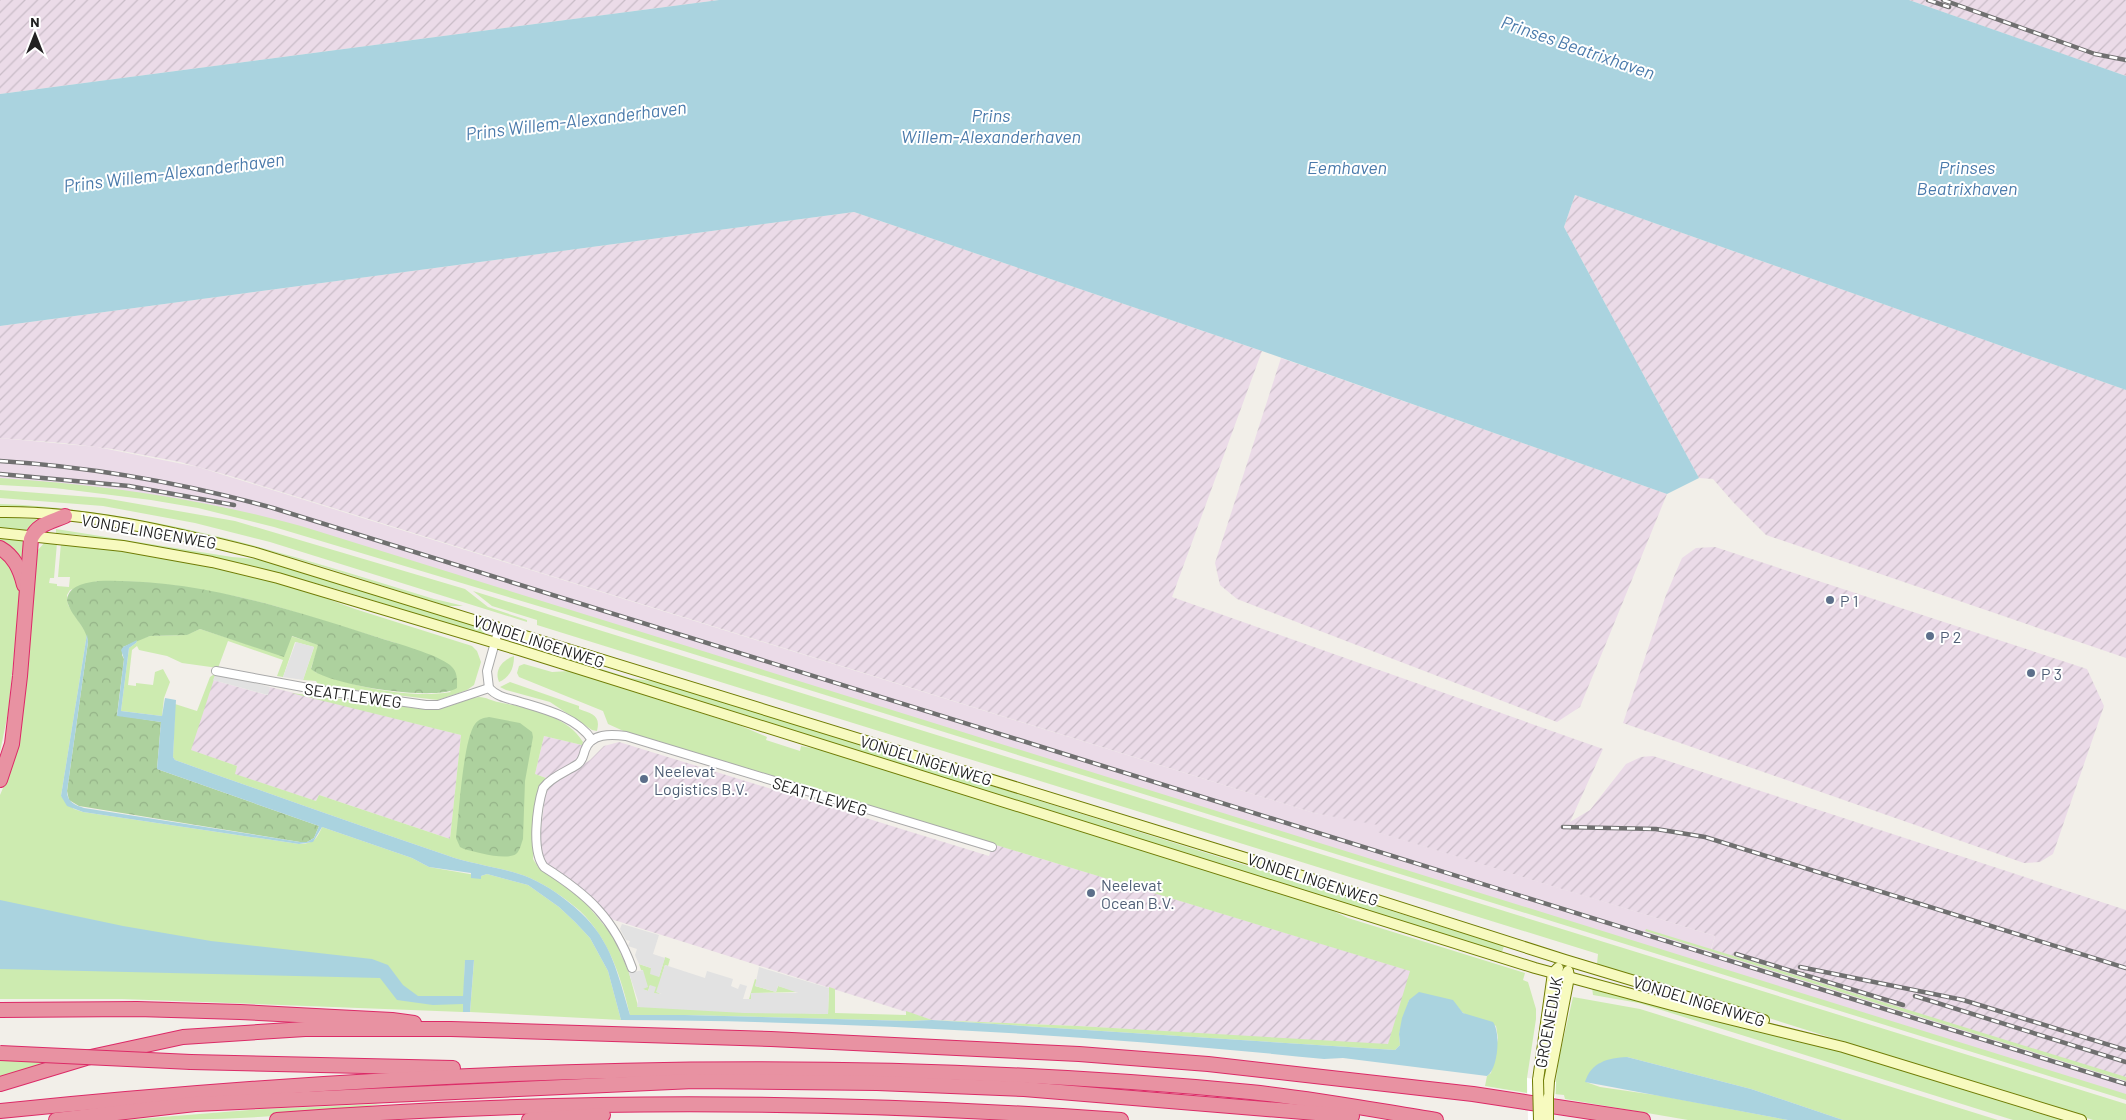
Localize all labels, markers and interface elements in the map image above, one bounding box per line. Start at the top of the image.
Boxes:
north arrow [10,10,60,60]
water label: Prinses Beatrixhaven [1498,10,1658,84]
text: N [30,13,40,30]
water label: Prins Willem-Alexanderhaven [464,96,688,144]
water label: Prins Willem-Alexanderhaven [901,104,1081,147]
water label: Prins Willem-Alexanderhaven [62,148,286,196]
water label: Eemhaven [1307,156,1387,178]
water label: Prinses Beatrixhaven [1917,156,2017,199]
street label: VONDELINGENWEG [80,510,218,552]
place label: P 1 [1840,591,1858,610]
marker: P 1 [1824,594,1836,606]
street label: VONDELINGENWEG [471,611,607,671]
place label: P 2 [1940,627,1961,646]
marker: P 2 [1924,630,1936,642]
place label: P 3 [2041,664,2062,683]
marker: P 3 [2025,667,2037,679]
street label: SEATTLEWEG [303,679,403,711]
street label: VONDELINGENWEG [858,731,994,789]
place label: Neelevat Logistics B.V. [654,761,748,798]
marker: Neelevat Logistics B.V. [638,773,650,785]
street label: SEATTLEWEG [770,773,870,819]
street label: VONDELINGENWEG [1245,849,1381,909]
place label: Neelevat Ocean B.V. [1101,875,1175,912]
marker: Neelevat Ocean B.V. [1085,887,1097,899]
street label: VONDELINGENWEG [1631,972,1767,1030]
street label: GROENEDIJK [1531,975,1565,1069]

